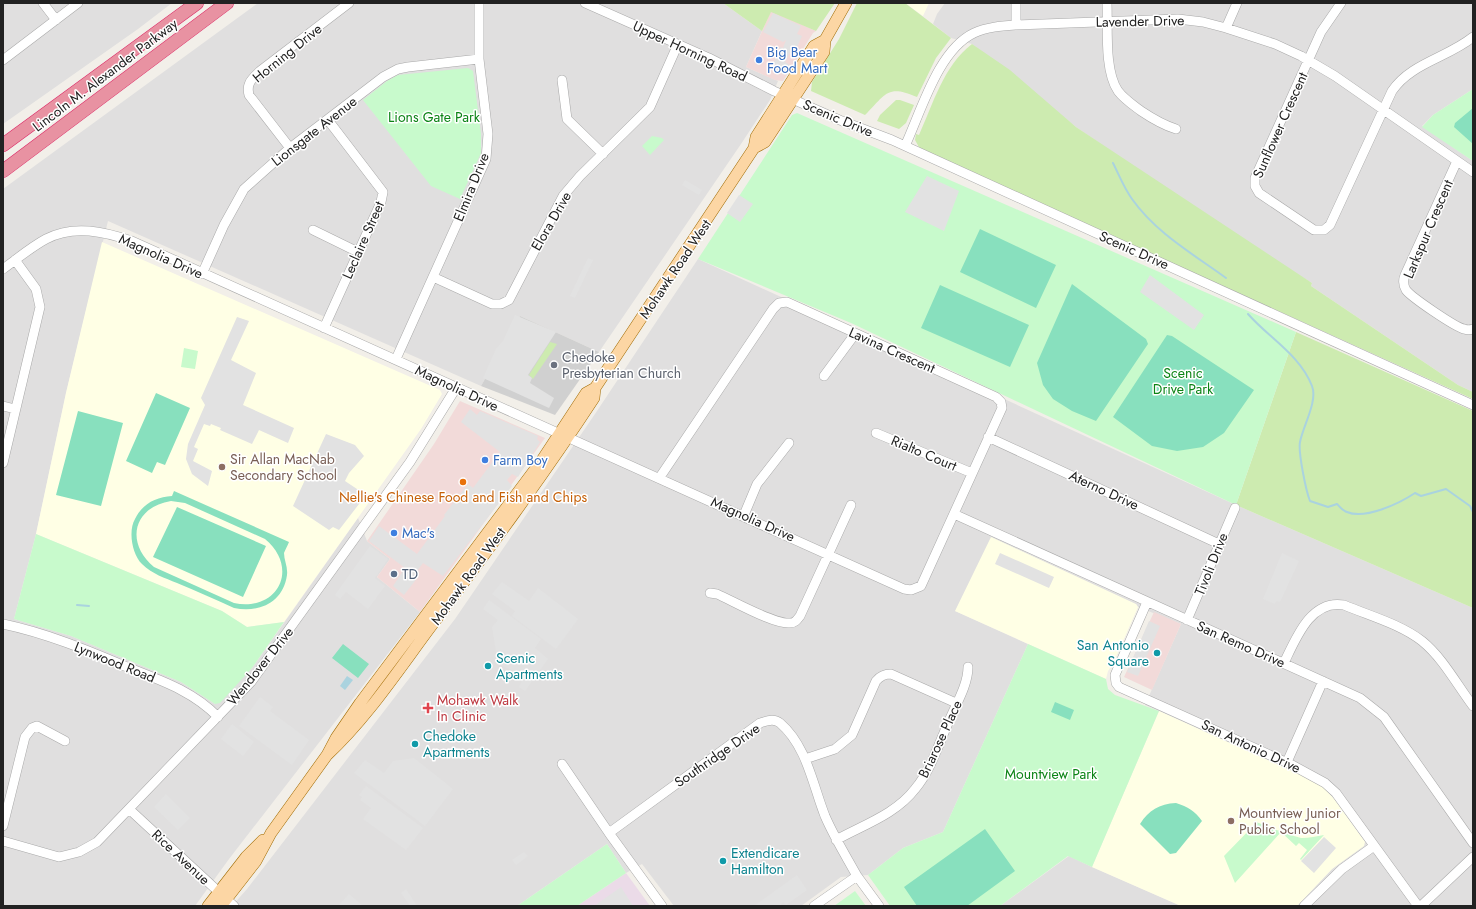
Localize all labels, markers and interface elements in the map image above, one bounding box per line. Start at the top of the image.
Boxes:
street label: Lavender Drive [1095,10,1185,32]
street label: Lincoln M. Alexander Parkway [28,13,182,136]
street label: Upper Horning Road [630,16,750,86]
street label: Horning Drive [248,19,326,87]
place label: Big Bear Food Mart [767,42,828,78]
marker: Big Bear Food Mart [754,55,764,65]
street label: Sunflower Crescent [1248,68,1313,181]
street label: Lionsgate Avenue [267,91,361,171]
street label: Scenic Drive [800,94,876,142]
park label: Lions Gate Park [388,107,481,127]
street label: Elmira Drive [448,150,494,224]
street label: Larkspur Crescent [1398,176,1458,282]
street label: Elora Drive [526,188,576,254]
street label: Leclaire Street [337,197,389,282]
street label: Mohawk Road West [634,215,716,323]
street label: Scenic Drive [1096,226,1172,274]
street label: Magnolia Drive [116,229,206,283]
street label: Lavina Crescent [846,322,939,378]
place label: Chedoke Presbyterian Church [562,347,681,383]
street label: Magnolia Drive [412,360,502,416]
marker: Chedoke Presbyterian Church [549,360,559,370]
park label: Scenic Drive Park [1153,363,1214,399]
street label: Rialto Court [888,430,960,476]
place label: Sir Allan MacNab Secondary School [230,449,337,485]
place label: Farm Boy [493,450,548,470]
marker: Farm Boy [480,455,490,465]
marker: Sir Allan MacNab Secondary School [217,462,227,472]
street label: Aterno Drive [1066,465,1142,515]
marker: Nellie's Chinese Food and Fish and Chips [458,477,468,487]
place label: Nellie's Chinese Food and Fish and Chips [339,487,587,507]
street label: Magnolia Drive [708,492,798,546]
place label: Mac's [402,523,435,543]
street label: Mohawk Road West [426,523,511,629]
marker: Mac's [389,528,399,538]
street label: Tivoli Drive [1189,530,1233,598]
place label: TD [402,564,418,584]
marker: TD [389,569,399,579]
street label: San Remo Drive [1194,616,1288,672]
street label: Wendover Drive [222,622,298,710]
place label: San Antonio Square [1077,635,1149,671]
street label: Lynwood Road [71,637,159,687]
place label: Scenic Apartments [496,648,563,684]
marker: San Antonio Square [1152,648,1162,658]
marker: Scenic Apartments [483,661,493,671]
place label: Mohawk Walk In Clinic [437,690,519,726]
street label: Briarose Place [913,697,967,781]
marker: Mohawk Walk In Clinic [422,702,434,714]
street label: San Antonio Drive [1198,714,1304,778]
street label: Southridge Drive [670,718,764,792]
place label: Chedoke Apartments [423,726,490,762]
marker: Chedoke Apartments [410,739,420,749]
park label: Mountview Park [1005,764,1098,784]
place label: Mountview Junior Public School [1239,803,1341,839]
marker: Mountview Junior Public School [1226,816,1236,826]
street label: Rice Avenue [147,825,215,889]
place label: Extendicare Hamilton [731,843,799,879]
marker: Extendicare Hamilton [718,856,728,866]

